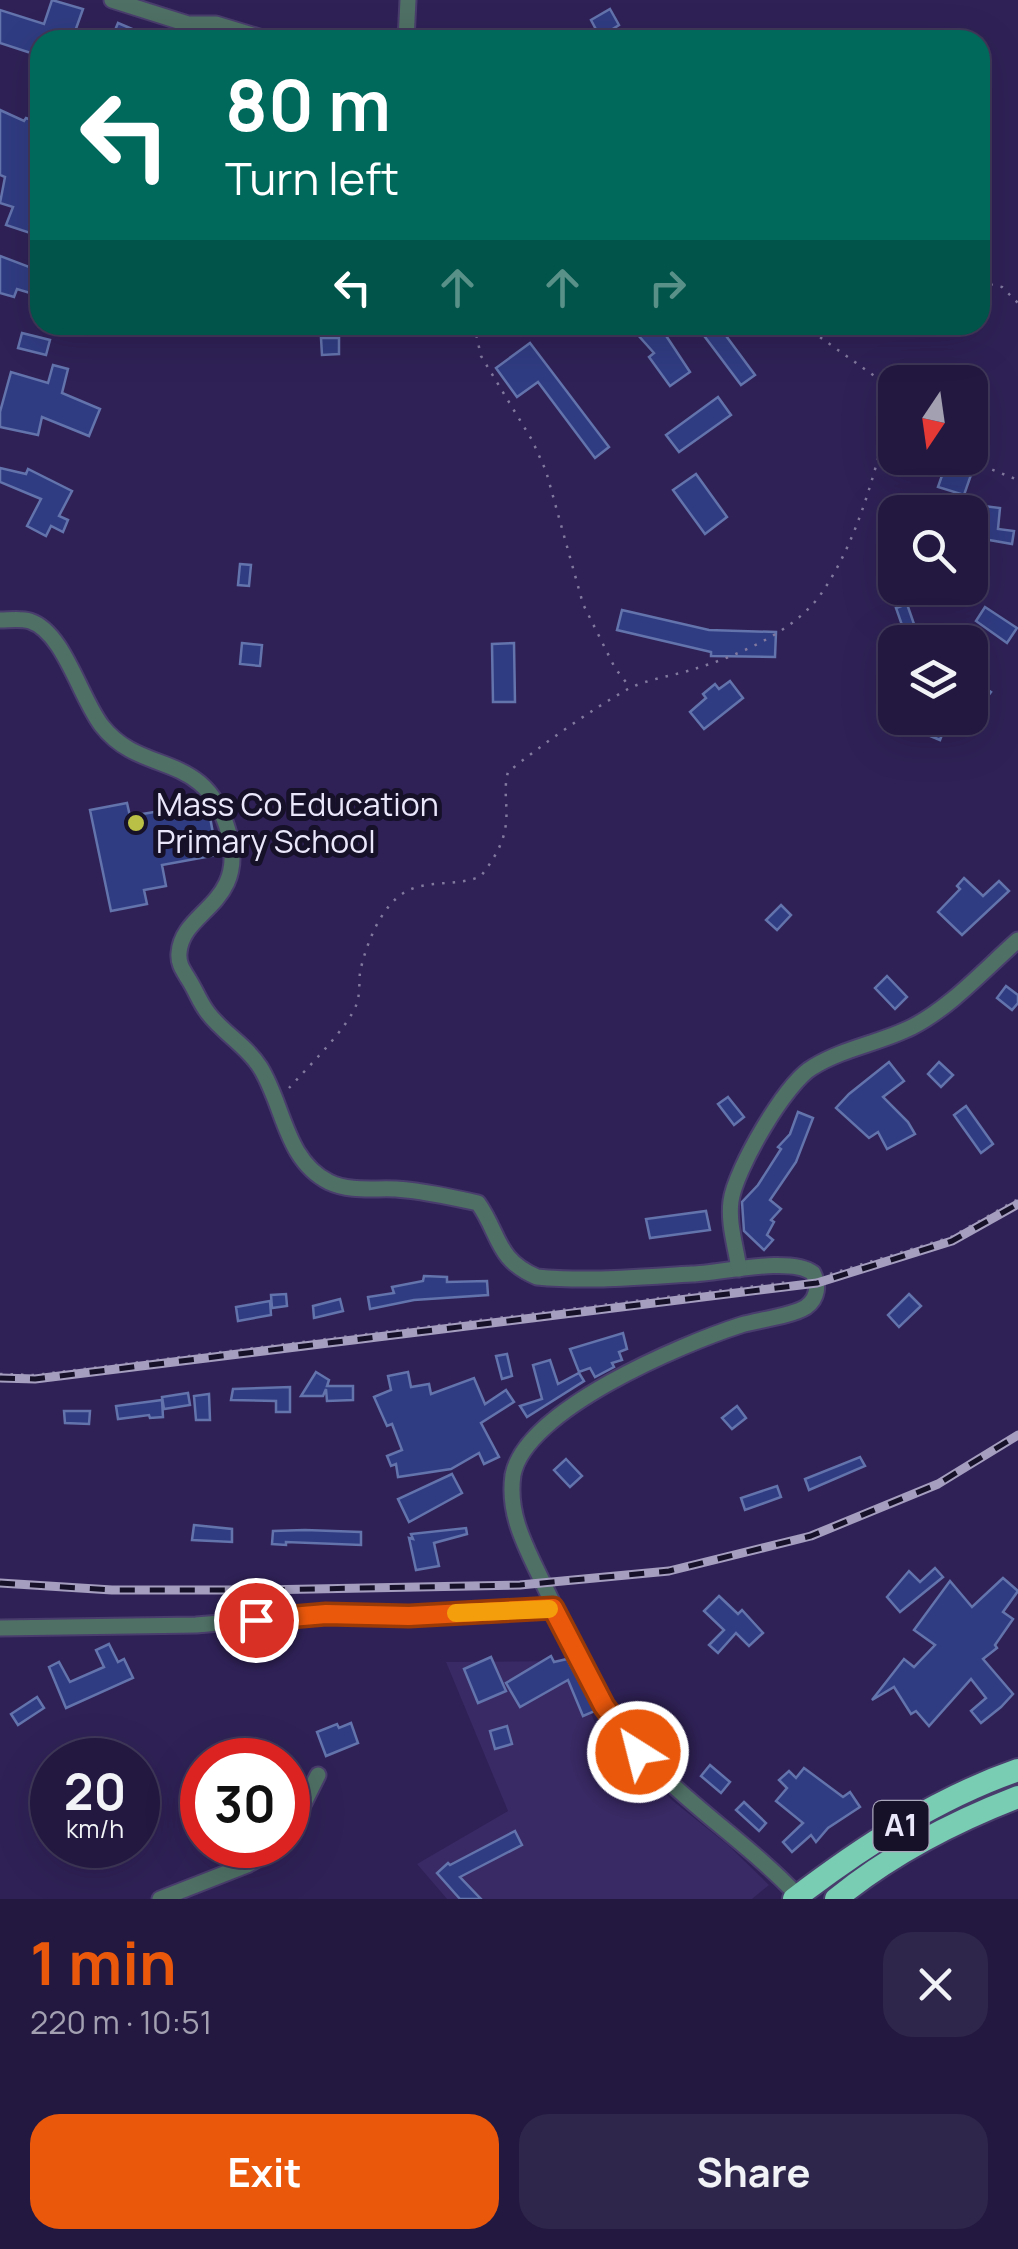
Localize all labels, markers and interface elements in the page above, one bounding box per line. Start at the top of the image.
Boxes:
text: 80 m [225,56,391,152]
icon: left [60,70,190,200]
text: Turn left [225,147,399,209]
icon: left [325,260,380,315]
icon: ahead [430,260,485,315]
icon: ahead [535,260,590,315]
icon: right [640,260,695,315]
north arrow [878,365,988,475]
map controls [878,365,988,735]
button: search [878,495,988,605]
button: layers [878,625,988,735]
place label: Mass Co Education Primary School [156,782,439,863]
marker: Mass Co Education Primary School [125,812,147,834]
pin [214,1578,299,1663]
icon: arrive [229,1593,284,1648]
position arrow [586,1700,690,1804]
speed limit sign: 30 [180,1738,310,1868]
text: 20 [64,1757,126,1825]
road number: A1 [874,1801,928,1851]
text: km/h [66,1811,124,1846]
text: 1 min [30,1921,177,2003]
button: close [883,1932,988,2037]
text: 220 m · 10:51 [30,2000,212,2044]
button: Exit [30,2114,499,2229]
button: Share [519,2114,988,2229]

